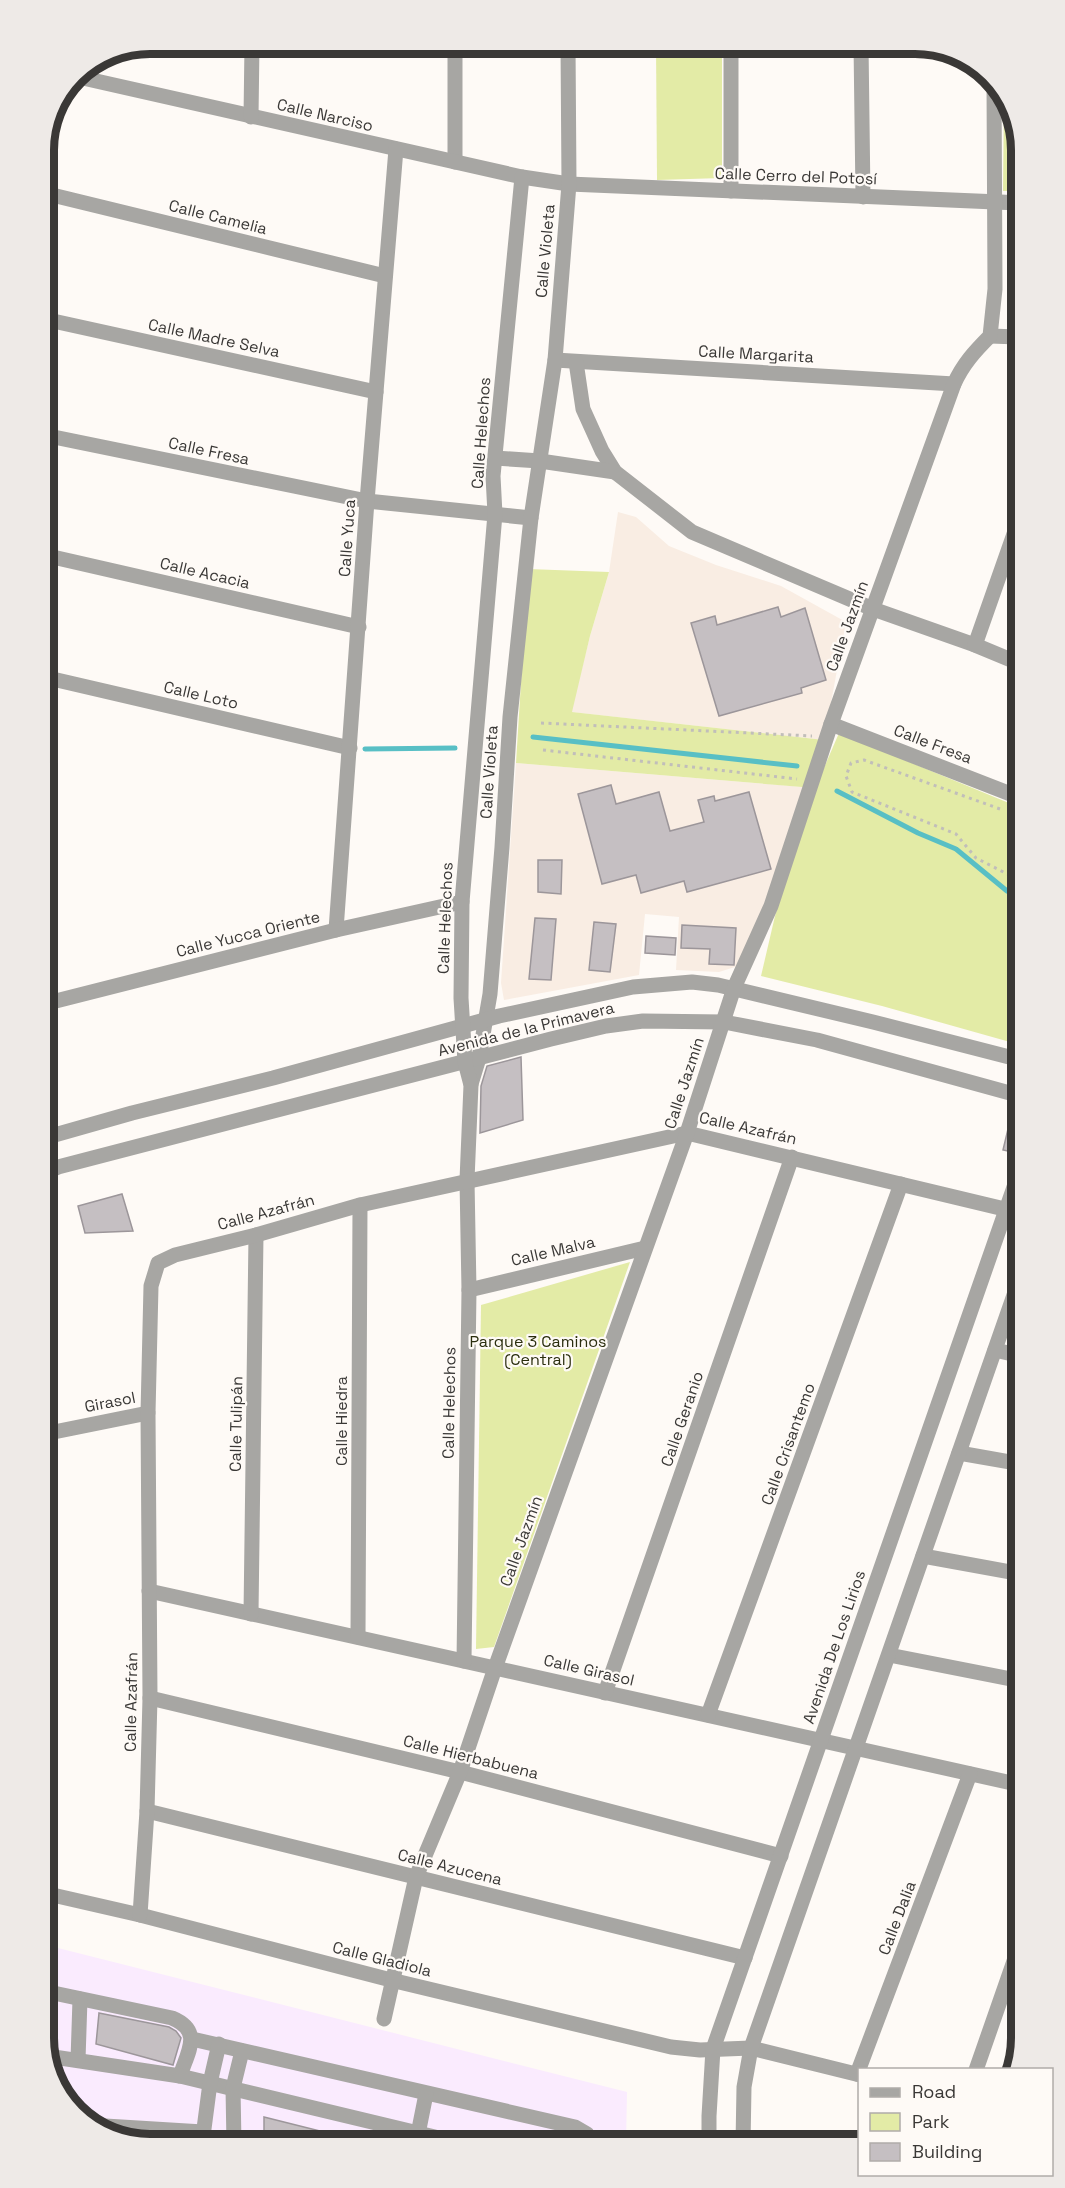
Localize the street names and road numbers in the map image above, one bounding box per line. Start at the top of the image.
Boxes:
street label: Calle Narciso [275,94,375,136]
street label: Calle Cerro del Potosí [714,163,878,189]
street label: Calle Camelia [167,195,269,239]
street label: Calle Violeta [530,203,560,299]
street label: Calle Madre Selva [146,314,282,362]
street label: Calle Margarita [698,340,814,368]
street label: Calle Helechos [467,376,495,490]
street label: Calle Fresa [167,432,251,470]
street label: Calle Yuca [334,498,360,578]
street label: Calle Acacia [158,552,252,594]
street label: Calle Jazmín [821,578,873,674]
street label: Calle Loto [162,676,240,714]
street label: Calle Fresa [891,719,975,769]
street label: Calle Violeta [475,724,503,820]
street label: Calle Helechos [433,862,457,974]
street label: Calle Yucca Oriente [174,906,322,962]
street label: Avenida de la Primavera [436,997,616,1061]
street label: Calle Jazmín [659,1035,709,1131]
street label: Calle Azafrán [697,1107,799,1149]
street label: Calle Azafrán [215,1189,317,1235]
street label: Calle Malva [509,1231,597,1271]
street label: Calle Helechos [438,1347,460,1459]
street label: Calle Geranio [656,1369,708,1469]
street label: Calle Tulipán [225,1376,247,1472]
street label: Calle Hiedra [331,1376,352,1466]
street label: Calle Crisantemo [756,1380,820,1508]
street label: Girasol [83,1387,137,1417]
street label: Calle Jazmín [495,1493,547,1589]
street label: Avenida De Los Lirios [798,1567,870,1727]
street label: Calle Girasol [542,1649,636,1691]
street label: Calle Azafrán [120,1652,142,1752]
street label: Calle Hierbabuena [401,1730,541,1784]
street label: Calle Azucena [396,1844,504,1890]
street label: Calle Dalia [873,1878,921,1958]
street label: Calle Gladiola [330,1937,434,1981]

